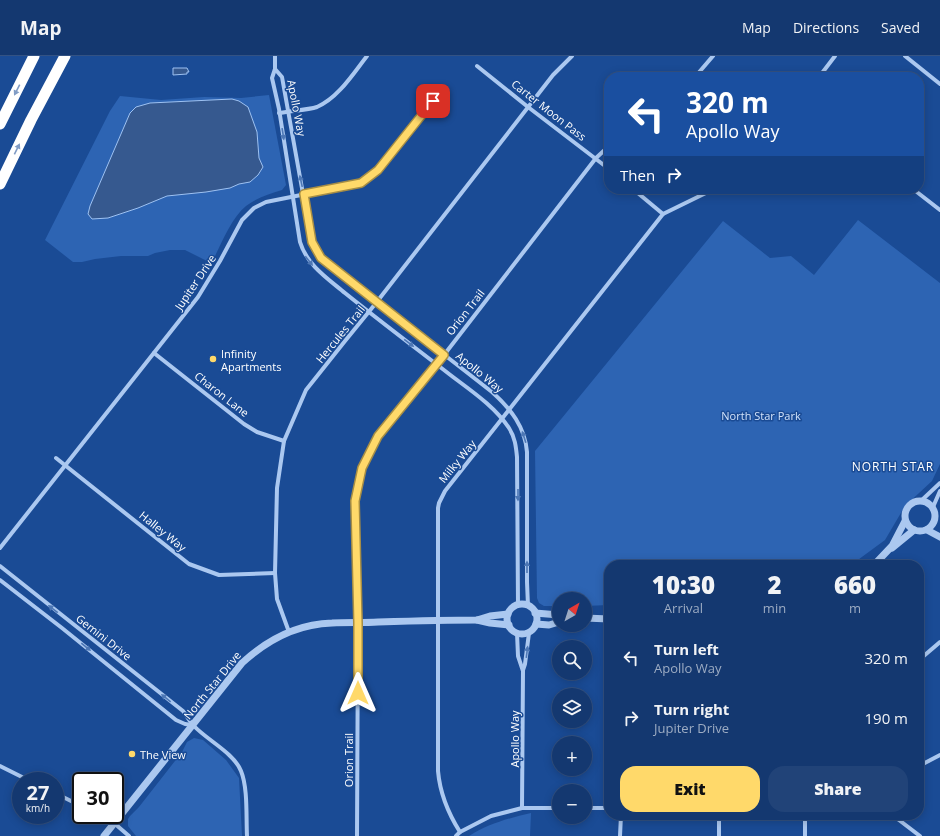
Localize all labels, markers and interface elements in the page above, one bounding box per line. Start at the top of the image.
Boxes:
text: Map [20,15,61,41]
text: Map [742,18,771,37]
text: Directions [793,18,859,37]
text: Saved [881,18,920,37]
street label: Carter Moon Pass [509,76,589,144]
street label: Apollo Way [284,79,310,138]
text: 320 m [686,83,769,121]
one-way arrow [14,84,20,96]
pin [416,84,450,118]
icon: left [620,88,672,140]
icon: arrive [422,90,444,112]
text: Apollo Way [686,119,779,143]
one-way arrow [280,128,286,140]
one-way arrow [14,143,20,154]
icon: right [663,164,685,186]
text: Then [620,165,655,185]
one-way arrow [298,175,304,188]
street label: Jupiter Drive [170,251,219,313]
one-way arrow [305,255,314,266]
street label: Orion Trail [442,286,488,338]
street label: Hercules Trail [312,302,368,366]
one-way arrow [404,339,415,348]
place label: Infinity Apartments [221,346,281,374]
street label: Apollo Way [453,348,507,396]
marker: Infinity Apartments [208,354,218,364]
street label: Charon Lane [192,368,252,420]
park label: North Star Park [721,408,801,423]
one-way arrow [521,431,527,443]
street label: Milky Way [435,436,479,486]
district label: NORTH STAR [852,458,934,475]
one-way arrow [515,489,521,502]
street label: Halley Way [136,508,190,555]
one-way arrow [524,560,530,573]
text: 10:30 [652,568,715,601]
text: 2 [767,568,782,601]
text: 660 [834,568,876,601]
north arrow [552,592,592,632]
map controls [552,592,592,824]
text: Arrival [664,599,703,617]
text: min [763,599,786,617]
text: m [849,599,861,617]
one-way arrow [48,604,59,613]
street label: Gemini Drive [73,611,135,663]
text: Turn left [654,639,719,659]
button: search [552,640,592,680]
one-way arrow [81,643,92,652]
one-way arrow [524,646,530,658]
icon: left [620,647,642,669]
street label: North Star Drive [180,648,244,722]
text: 320 m [864,648,908,668]
text: Apollo Way [654,659,722,677]
position arrow [337,672,379,714]
button: layers [552,688,592,728]
one-way arrow [161,693,172,702]
text: Turn right [654,699,729,719]
icon: right [620,707,642,729]
text: 190 m [864,708,908,728]
street label: Apollo Way [507,710,522,768]
text: Jupiter Drive [654,719,729,737]
street label: Orion Trail [341,733,356,787]
button: + [552,736,592,776]
place label: The View [140,747,186,762]
marker: The View [127,749,137,759]
button: Exit [620,766,760,812]
button: Share [768,766,908,812]
speed limit sign: 30 [72,772,124,824]
text: 27 [27,779,49,806]
button: − [552,784,592,824]
text: km/h [26,801,50,815]

